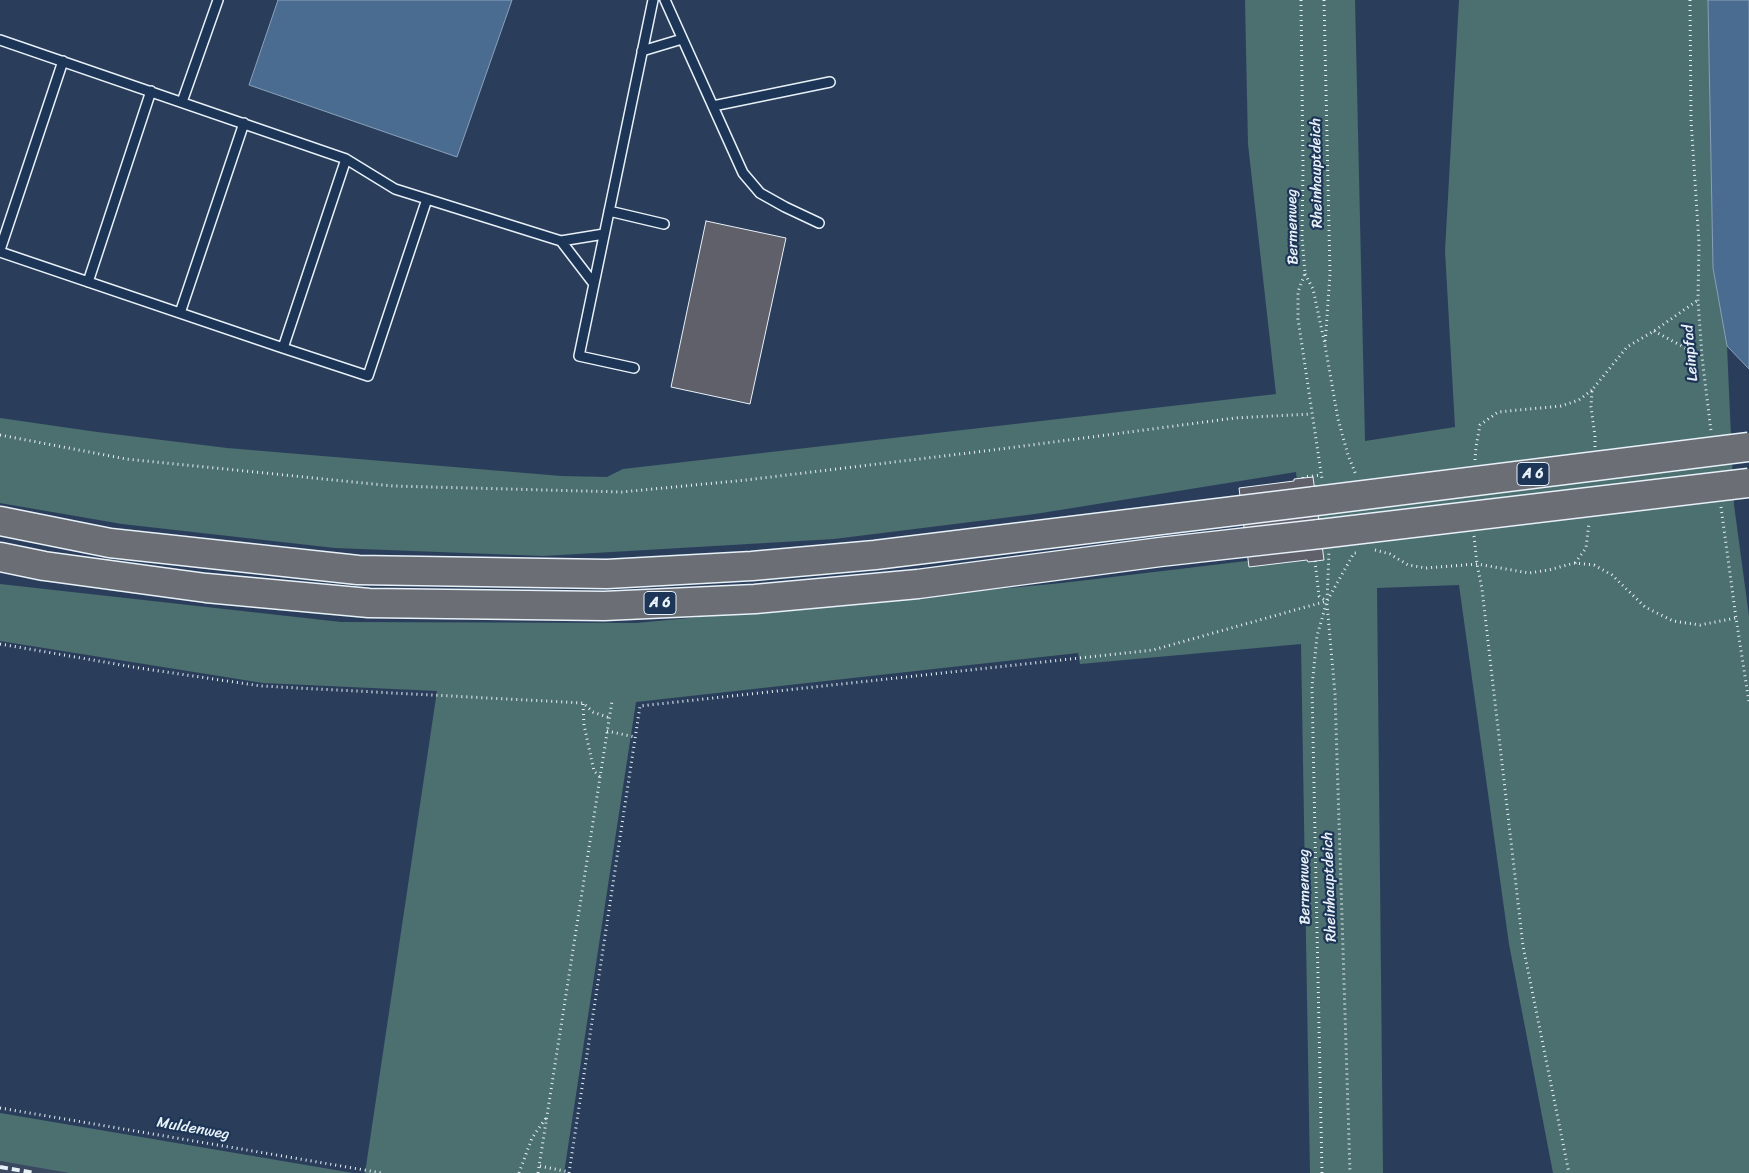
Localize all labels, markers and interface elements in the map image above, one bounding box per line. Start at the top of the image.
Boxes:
street label: Rheinhauptdeich [1307,118,1327,228]
street label: Bermenweg [1283,189,1303,265]
street label: Leinpfad [1680,324,1702,382]
road number: A 6 [1517,462,1549,486]
road number: A 6 [644,592,676,614]
street label: Rheinhauptdeich [1319,832,1341,942]
street label: Bermenweg [1295,849,1315,925]
street label: Muldenweg [155,1114,231,1144]

